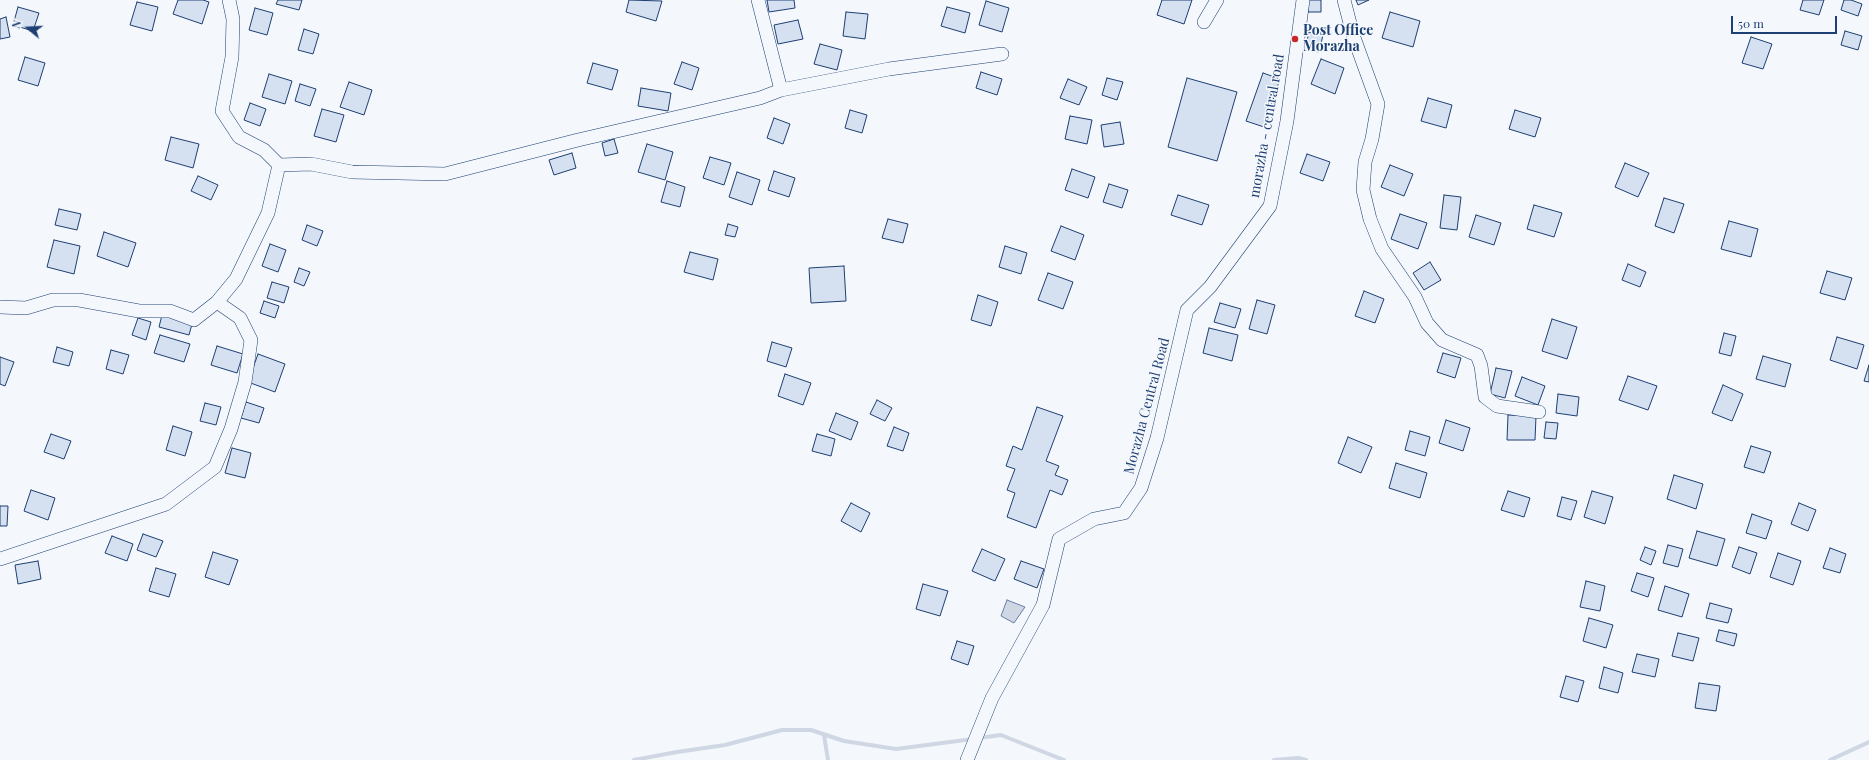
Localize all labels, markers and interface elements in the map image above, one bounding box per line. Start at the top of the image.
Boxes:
north arrow [8,8,48,48]
scale bar [1733,8,1839,34]
text: 50 m [1738,15,1764,31]
text: N [8,18,24,30]
place label: Post Office Morazha [1303,23,1373,56]
marker: Post Office Morazha [1290,34,1300,44]
street label: morazha - central road [1246,53,1288,199]
street label: Morazha Central Road [1121,336,1173,476]

